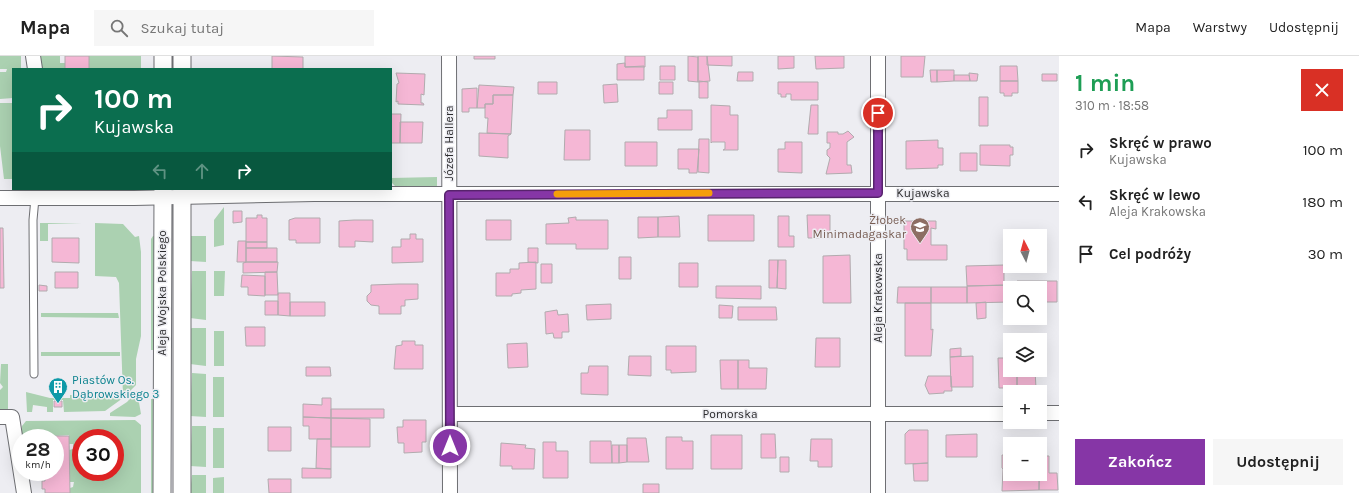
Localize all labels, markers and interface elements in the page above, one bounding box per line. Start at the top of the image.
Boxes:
search box [94,10,374,46]
text: Mapa [20,17,70,39]
icon: search [108,17,130,39]
text: Szukaj tutaj [140,19,224,37]
text: Mapa [1135,19,1171,36]
text: Warstwy [1193,19,1247,36]
text: Udostępnij [1269,19,1339,36]
text: 1 min [1075,69,1135,97]
button: close [1301,69,1343,111]
text: 100 m [94,82,173,115]
icon: right [28,84,80,136]
pin [861,96,895,130]
text: 310 m · 18:58 [1075,98,1149,113]
icon: arrive [867,102,889,124]
street label: Józefa Hallera [442,105,456,181]
text: Kujawska [94,116,174,138]
text: Skręć w prawo [1109,134,1212,152]
icon: right [1075,139,1097,161]
text: 100 m [1303,141,1343,159]
text: Kujawska [1109,152,1167,167]
icon: left [149,160,171,182]
icon: ahead [191,160,213,182]
icon: right [233,160,255,182]
street label: Kujawska [896,186,950,200]
text: Skręć w lewo [1109,186,1201,204]
icon: left [1075,191,1097,213]
text: 180 m [1302,193,1343,211]
text: Aleja Krakowska [1109,204,1206,219]
place label: Żłobek Minimadagaskar [813,213,907,241]
school or university icon: Żłobek Minimadagaskar [909,216,931,244]
north arrow [1003,229,1047,273]
map controls [1003,229,1047,481]
street label: Aleja Wojska Polskiego [155,230,169,356]
icon: arrive [1075,243,1097,265]
text: Cel podróży [1109,245,1191,263]
text: 30 m [1308,245,1343,263]
street label: Aleja Krakowska [871,253,885,343]
button: search [1003,281,1047,325]
button: layers [1003,333,1047,377]
place label: Piastów Os. Dąbrowskiego 3 [72,373,159,401]
building icon: Piastów Os. Dąbrowskiego 3 [47,376,69,404]
button: + [1003,385,1047,429]
street label: Pomorska [703,407,758,421]
position arrow [429,425,471,467]
speed limit sign: 30 [72,429,124,481]
button: − [1003,437,1047,481]
text: 28 [25,438,51,461]
button: Zakończ [1075,439,1205,485]
button: Udostępnij [1213,439,1343,485]
text: km/h [25,459,51,471]

